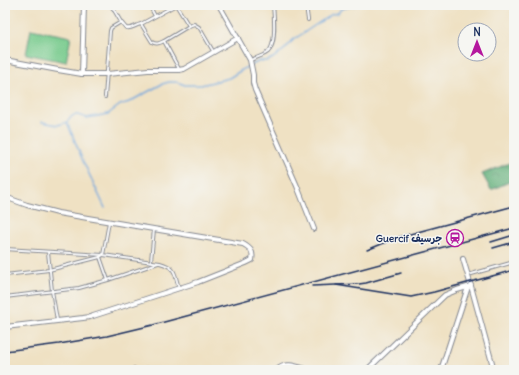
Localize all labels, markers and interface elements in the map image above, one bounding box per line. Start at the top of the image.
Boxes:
north arrow [457,22,497,62]
text: N [473,25,481,39]
station icon: Guercif جرسيف [445,228,465,248]
place label: Guercif جرسيف [376,232,442,245]

